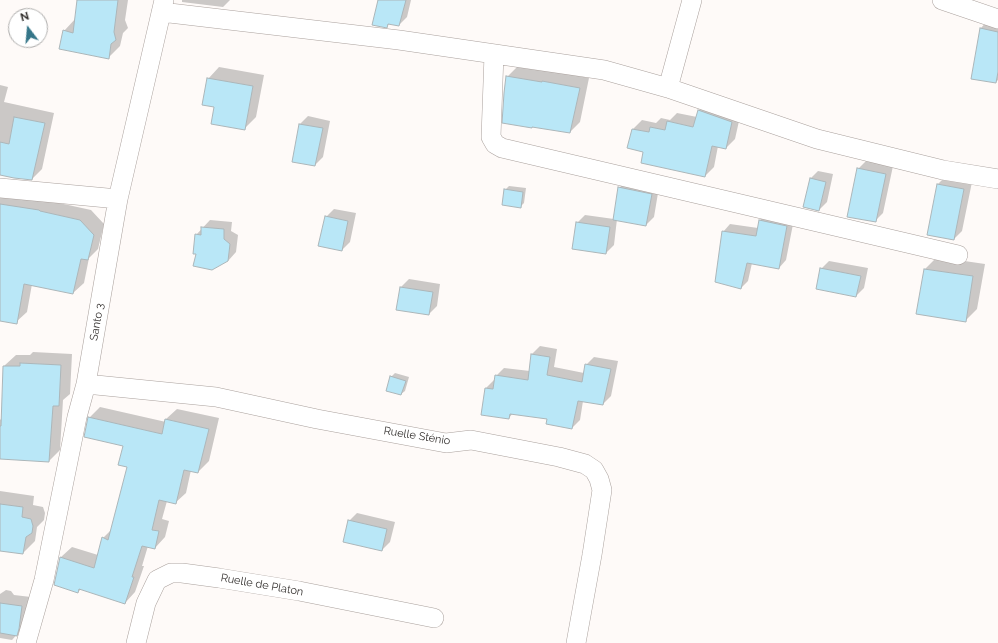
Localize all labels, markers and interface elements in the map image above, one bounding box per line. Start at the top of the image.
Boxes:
north arrow [8,8,48,48]
text: N [19,10,31,24]
street label: Santo 3 [87,302,107,342]
street label: Ruelle Sténio [383,424,451,448]
street label: Ruelle de Platon [220,571,304,599]

